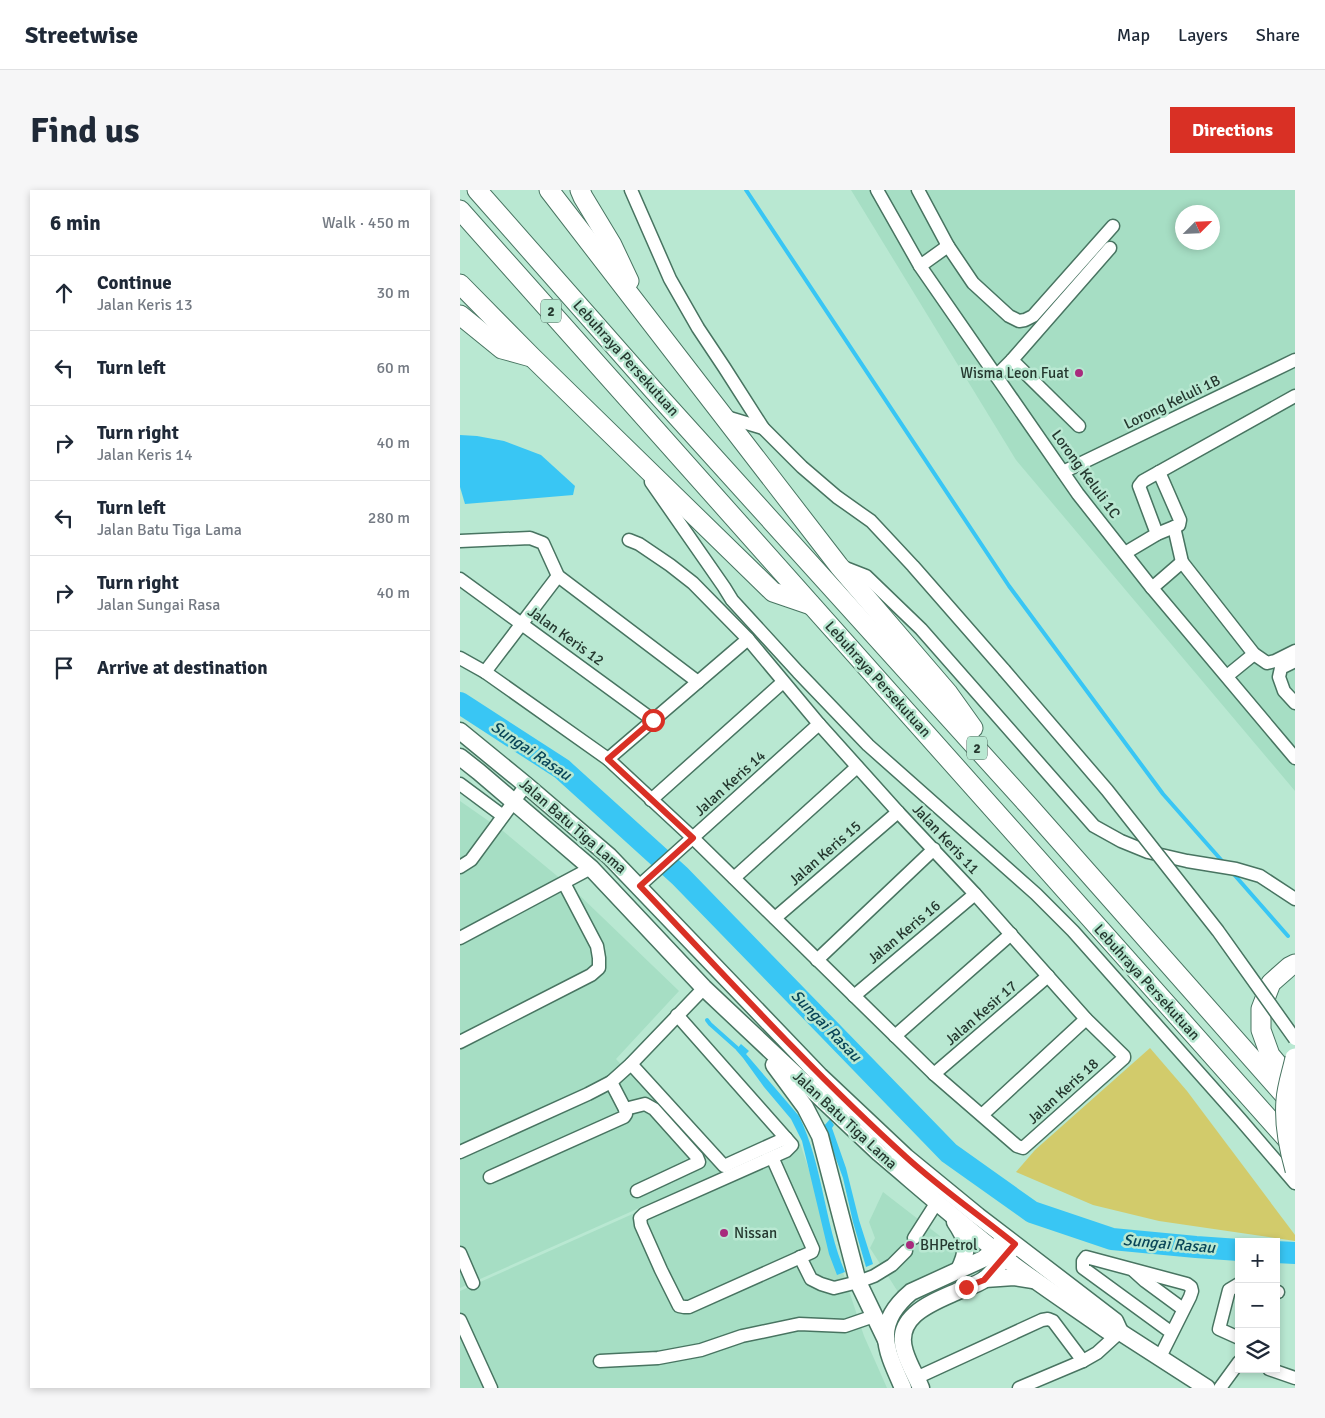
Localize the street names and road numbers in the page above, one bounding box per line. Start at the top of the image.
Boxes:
street label: Lebuhraya Persekutuan [569,296,683,420]
road number: 2 [541,300,561,322]
street label: Lorong Keluli 1B [1121,371,1223,433]
street label: Lorong Keluli 1C [1048,426,1124,522]
street label: Jalan Keris 12 [524,602,608,670]
street label: Lebuhraya Persekutuan [821,617,935,741]
road number: 2 [967,736,987,760]
street label: Jalan Keris 14 [691,746,769,820]
street label: Jalan Batu Tiga Lama [516,775,630,877]
street label: Jalan Keris 11 [909,800,983,878]
street label: Jalan Keris 15 [785,817,865,889]
street label: Jalan Keris 16 [864,896,944,968]
street label: Lebuhraya Persekutuan [1090,920,1204,1044]
street label: Jalan Kesir 17 [941,977,1021,1049]
street label: Jalan Keris 18 [1024,1054,1102,1128]
street label: Jalan Batu Tiga Lama [789,1067,901,1173]

